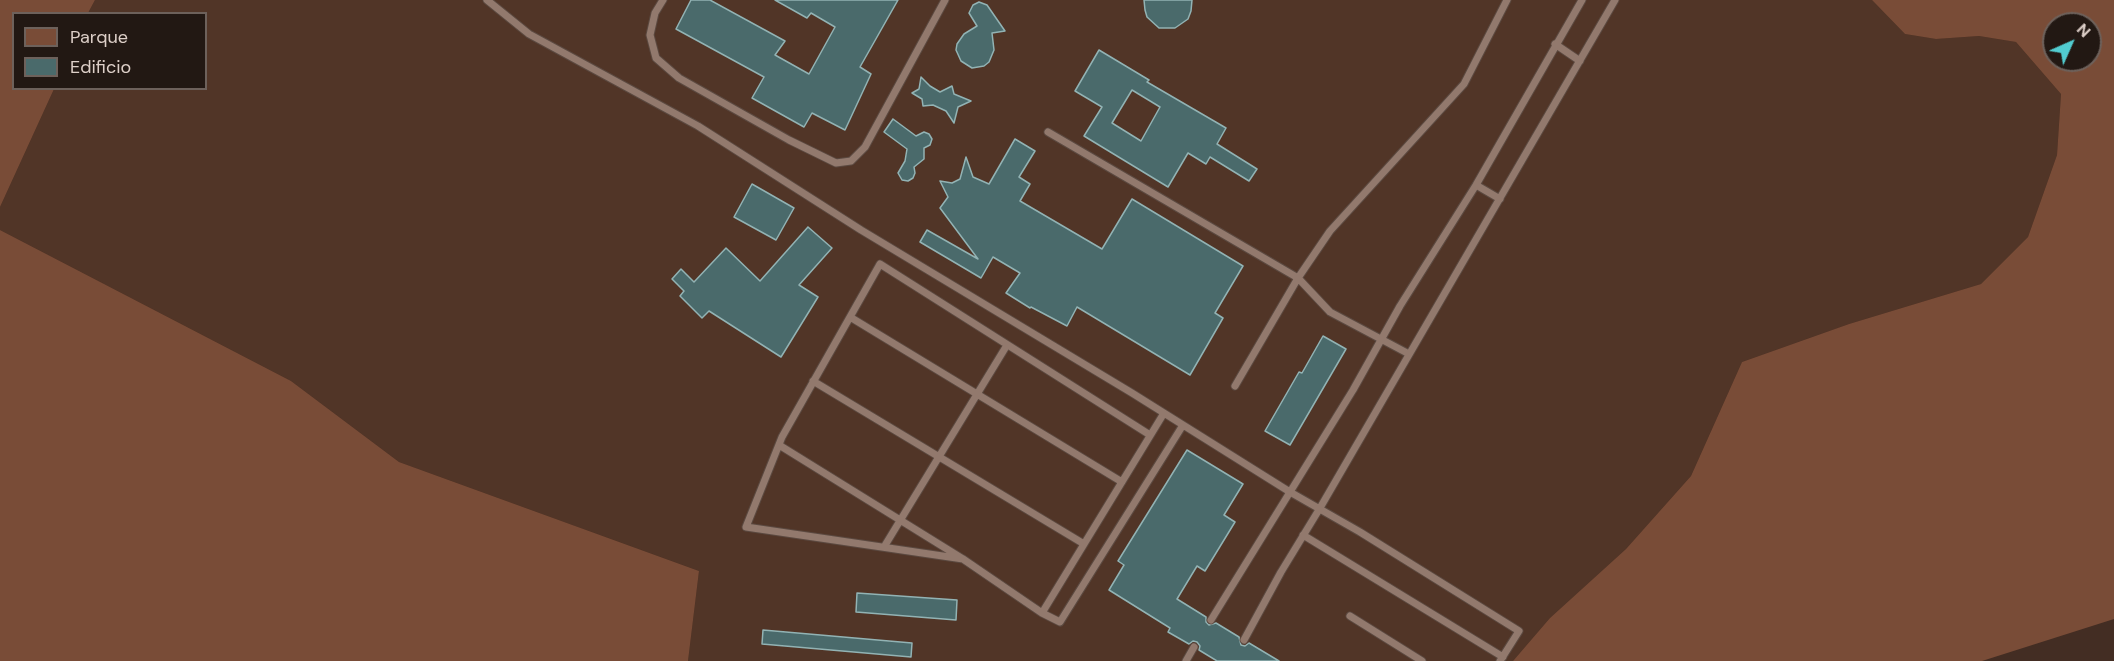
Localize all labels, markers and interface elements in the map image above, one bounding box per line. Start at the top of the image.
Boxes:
legend [12,12,207,90]
north arrow [2042,12,2102,72]
text: N [2072,19,2095,42]
text: Parque [70,25,128,49]
text: Edificio [70,55,131,79]

